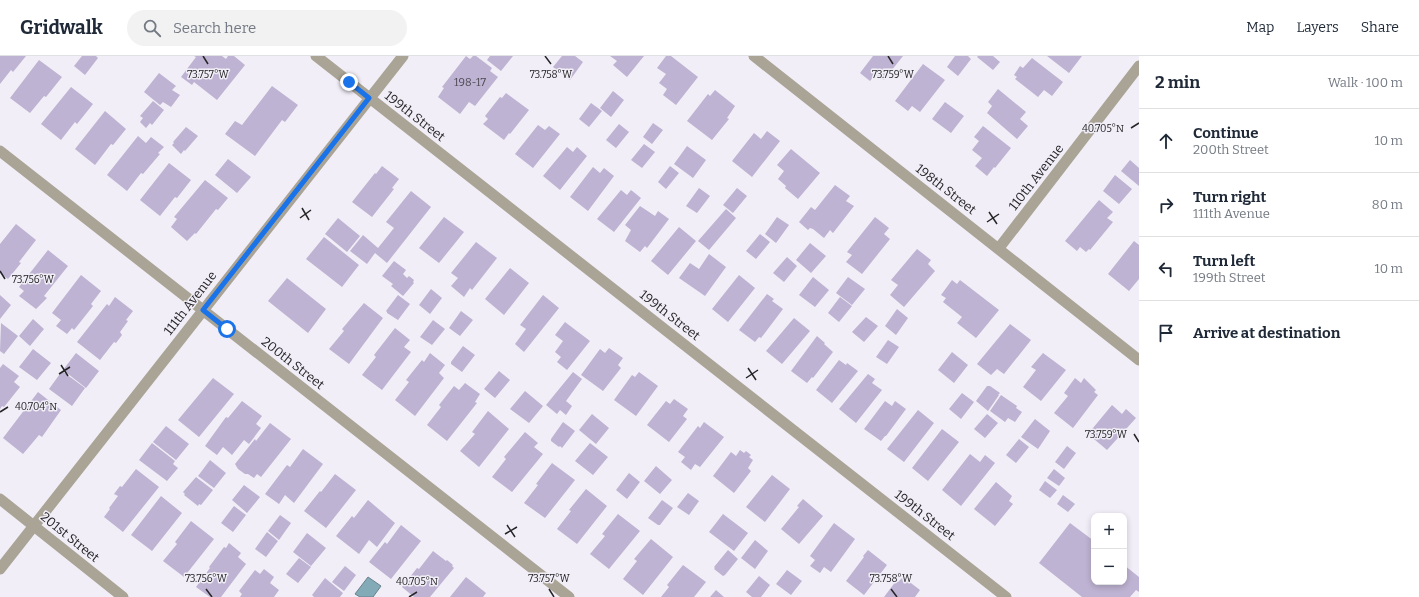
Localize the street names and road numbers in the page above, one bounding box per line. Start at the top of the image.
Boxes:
street label: 199th Street [382,88,448,144]
street label: 110th Avenue [1006,141,1066,213]
street label: 198th Street [913,161,979,217]
street label: 111th Avenue [160,268,220,338]
street label: 199th Street [637,287,703,343]
street label: 200th Street [259,334,328,392]
street label: 199th Street [892,487,958,543]
street label: 201st Street [38,509,102,565]

